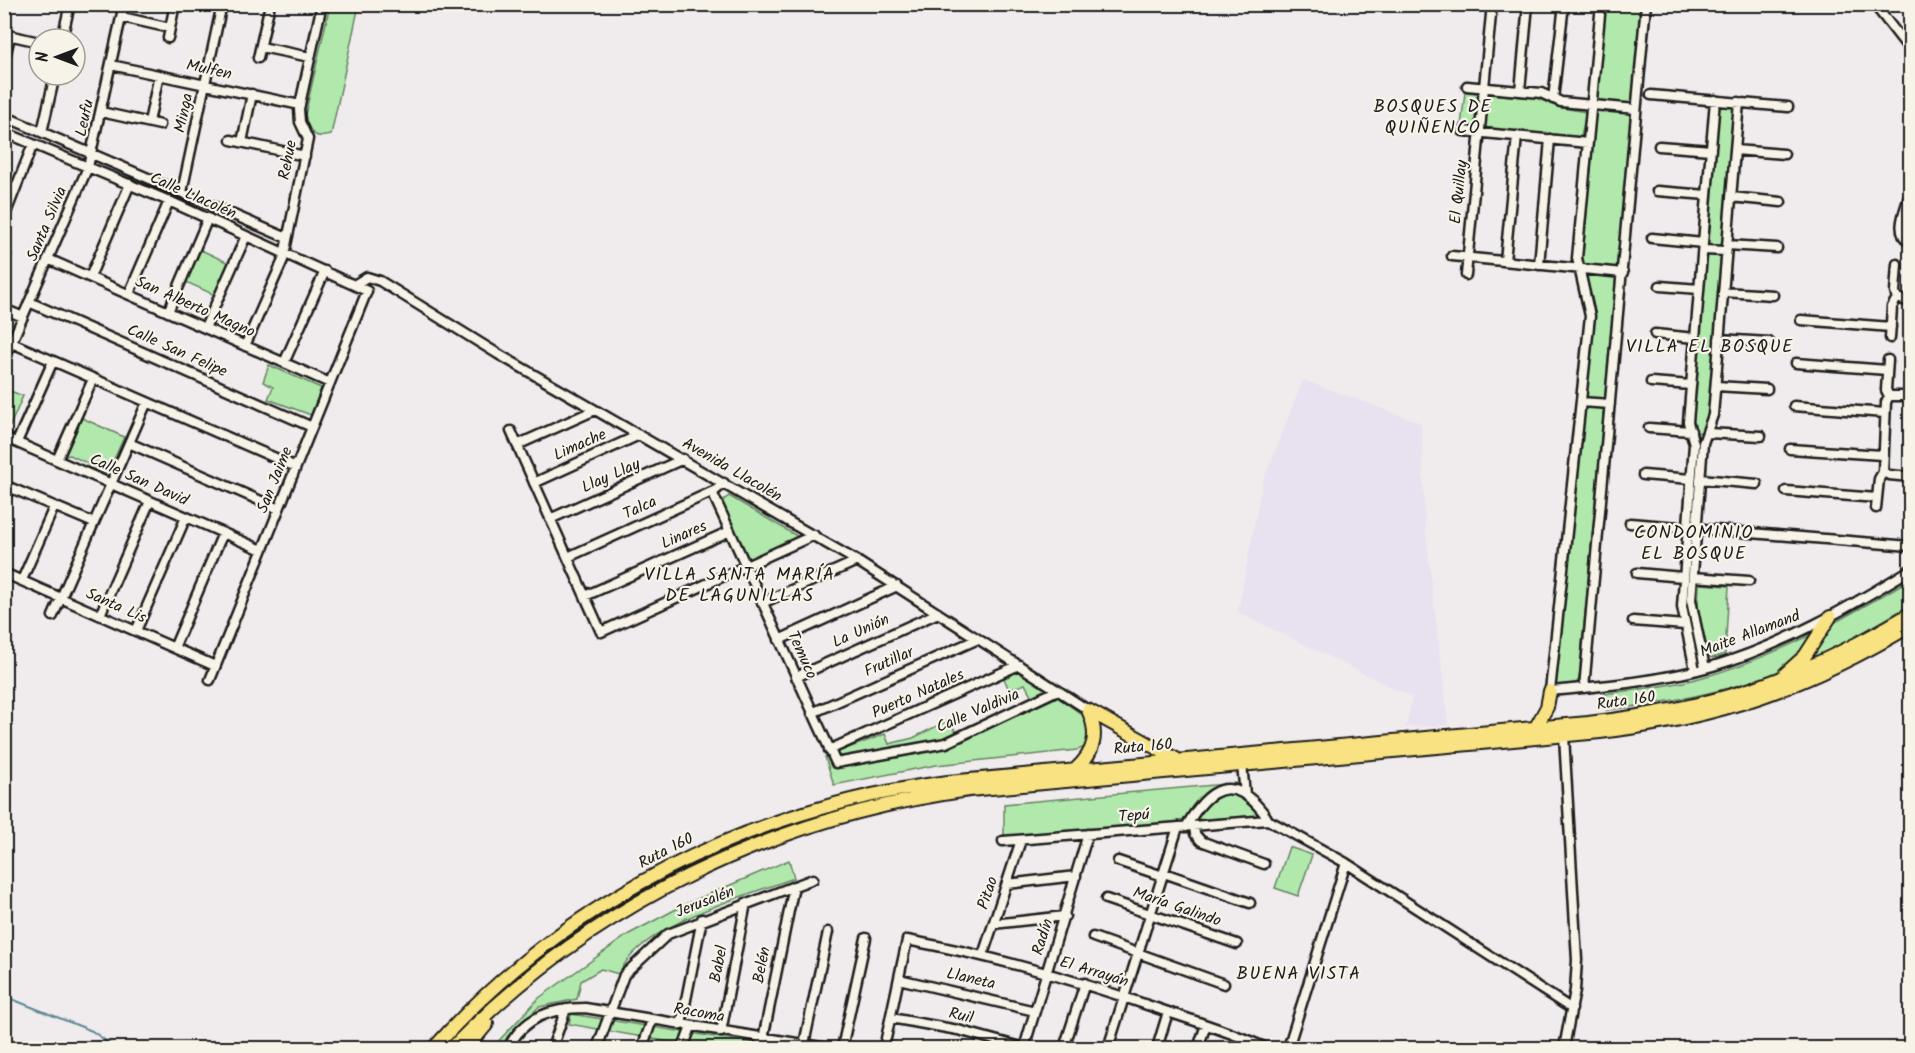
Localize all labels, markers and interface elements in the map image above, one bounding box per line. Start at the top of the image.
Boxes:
north arrow [27,27,87,87]
text: N [31,52,56,62]
street label: Mulfen [184,53,234,87]
street label: Minga [168,91,200,135]
district label: BOSQUES DE QUIÑENCO [1374,93,1492,143]
street label: Leufu [69,97,101,139]
street label: Rehue [272,138,304,182]
street label: El Quillay [1443,158,1475,225]
street label: Calle Llacolén [146,166,240,226]
street label: Santa Silvia [20,183,74,265]
street label: San Alberto Magno [131,269,259,345]
street label: Calle San Felipe [123,318,231,384]
district label: VILLA EL BOSQUE [1626,333,1794,362]
street label: Limache [549,422,611,468]
street label: Avenida Llacolén [677,431,787,509]
street label: San Jaime [250,443,300,517]
street label: Calle San David [86,447,193,513]
street label: Llay Llay [578,452,645,500]
street label: Talca [619,490,661,526]
street label: Linares [657,514,711,556]
district label: CONDOMINIO EL BOSQUE [1634,519,1754,569]
district label: VILLA SANTA MARÍA DE LAGUNILLAS [644,561,836,611]
street label: Santa Lis [82,582,150,631]
street label: Maite Allamand [1696,603,1805,665]
street label: La Unión [828,607,894,655]
street label: Temuco [780,627,824,683]
street label: Frutillar [860,639,919,684]
street label: Puerto Natales [868,662,968,725]
street label: Calle Valdivia [932,682,1024,740]
street label: Ruta 160 [1595,685,1657,717]
street label: Ruta 160 [1112,732,1174,762]
street label: Tepú [1117,802,1151,830]
street label: Ruta 160 [634,826,698,876]
street label: Pitao [971,873,1005,913]
street label: Jerusalén [672,879,738,925]
street label: María Galindo [1129,880,1225,934]
street label: Radín [1026,916,1060,958]
street label: Babel [703,943,735,985]
street label: Belén [746,945,778,985]
street label: El Arrayán [1056,950,1132,994]
district label: BUENA VISTA [1237,960,1361,989]
street label: Llaneta [944,961,998,997]
street label: Racoma [671,996,727,1030]
street label: Ruil [946,1001,976,1031]

